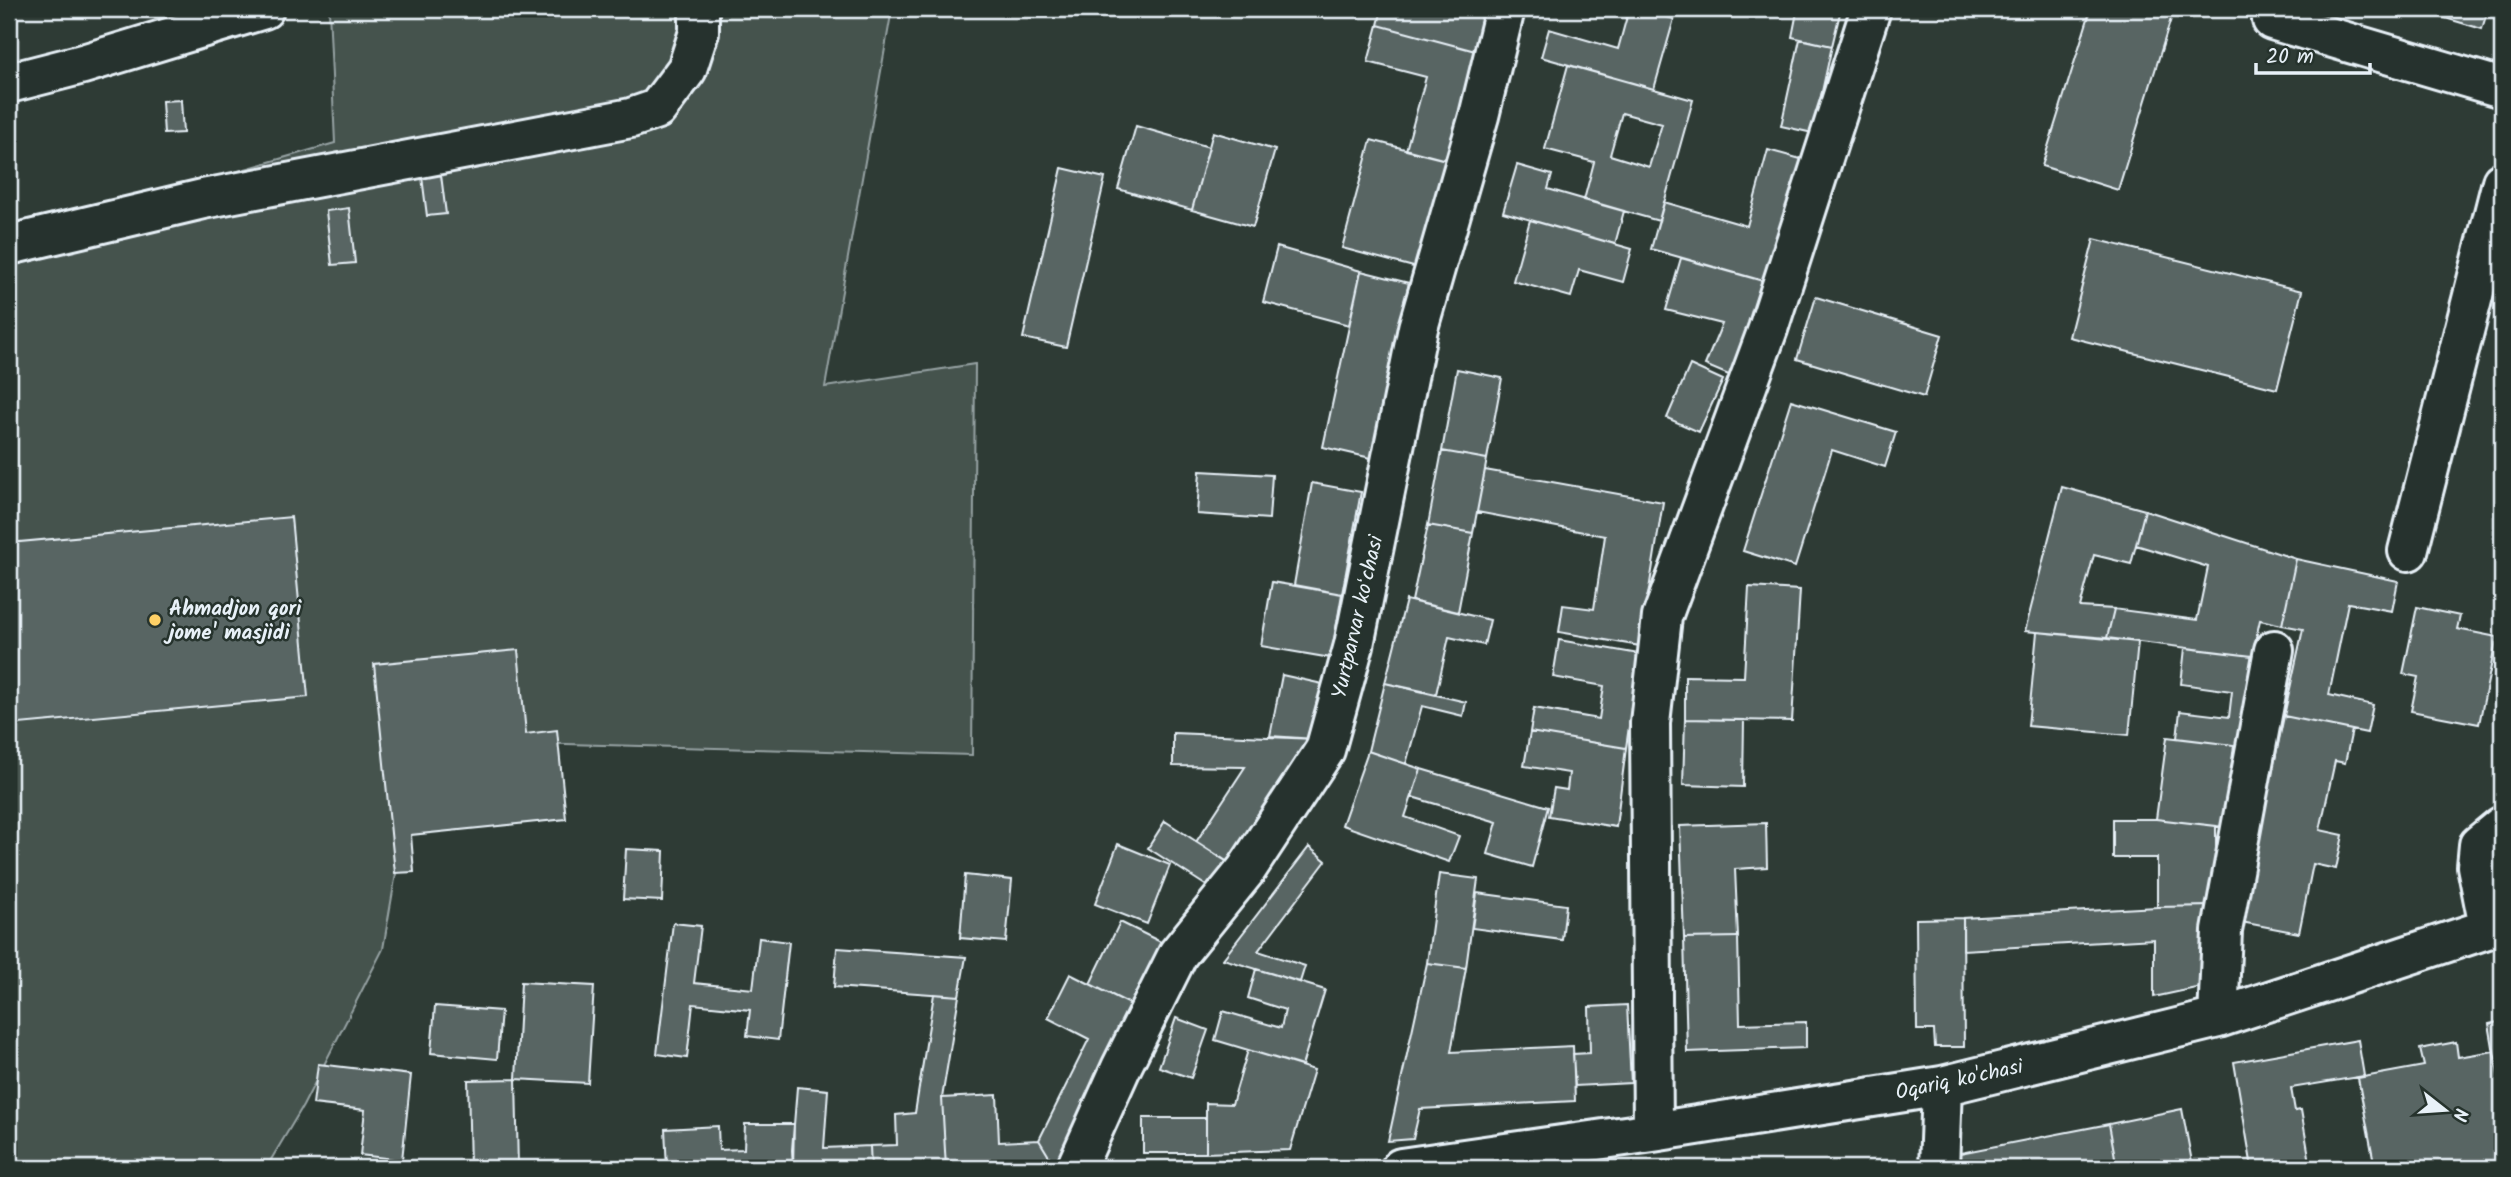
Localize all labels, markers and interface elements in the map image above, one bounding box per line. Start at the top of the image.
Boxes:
scale bar [2256,32,2369,76]
text: 20 m [2266,41,2314,74]
street label: Yurtparvar koʻchasi [1324,531,1394,702]
place label: Ahmadjon qori jome' masjidi [163,593,302,650]
marker: Ahmadjon qori jome' masjidi [147,612,163,628]
street label: Oqariq ko'chasi [1892,1051,2027,1110]
north arrow [2410,1076,2480,1146]
text: N [2443,1104,2475,1125]

